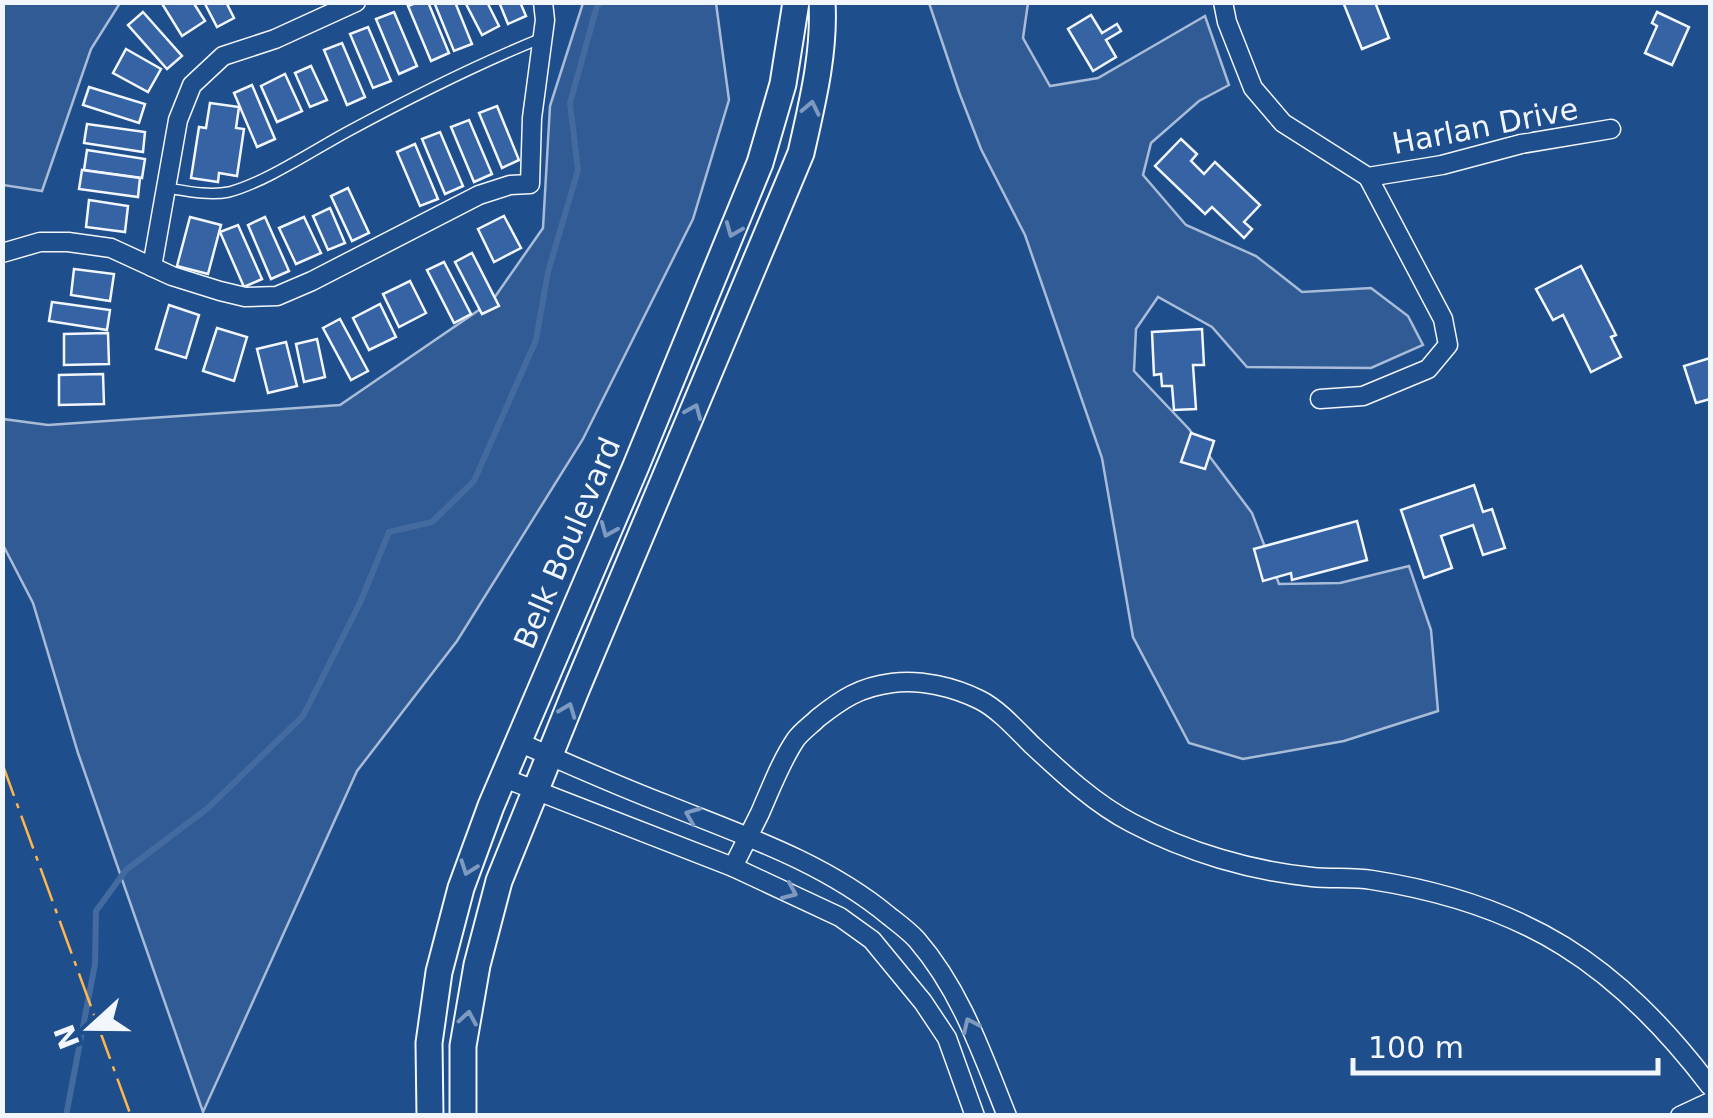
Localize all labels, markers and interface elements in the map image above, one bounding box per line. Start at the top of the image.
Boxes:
street label: Harlan Drive [1389,91,1581,161]
one-way arrow [799,100,820,117]
one-way arrow [724,221,744,238]
one-way arrow [682,403,702,421]
street label: Belk Boulevard [507,432,627,654]
one-way arrow [600,520,620,538]
one-way arrow [556,703,576,720]
one-way arrow [684,807,702,827]
one-way arrow [459,859,480,876]
one-way arrow [780,880,798,900]
north arrow [40,978,140,1078]
one-way arrow [457,1010,478,1027]
scale bar [1353,1013,1658,1075]
one-way arrow [962,1018,982,1036]
text: N [48,1020,87,1054]
text: 100 m [1368,1030,1464,1065]

